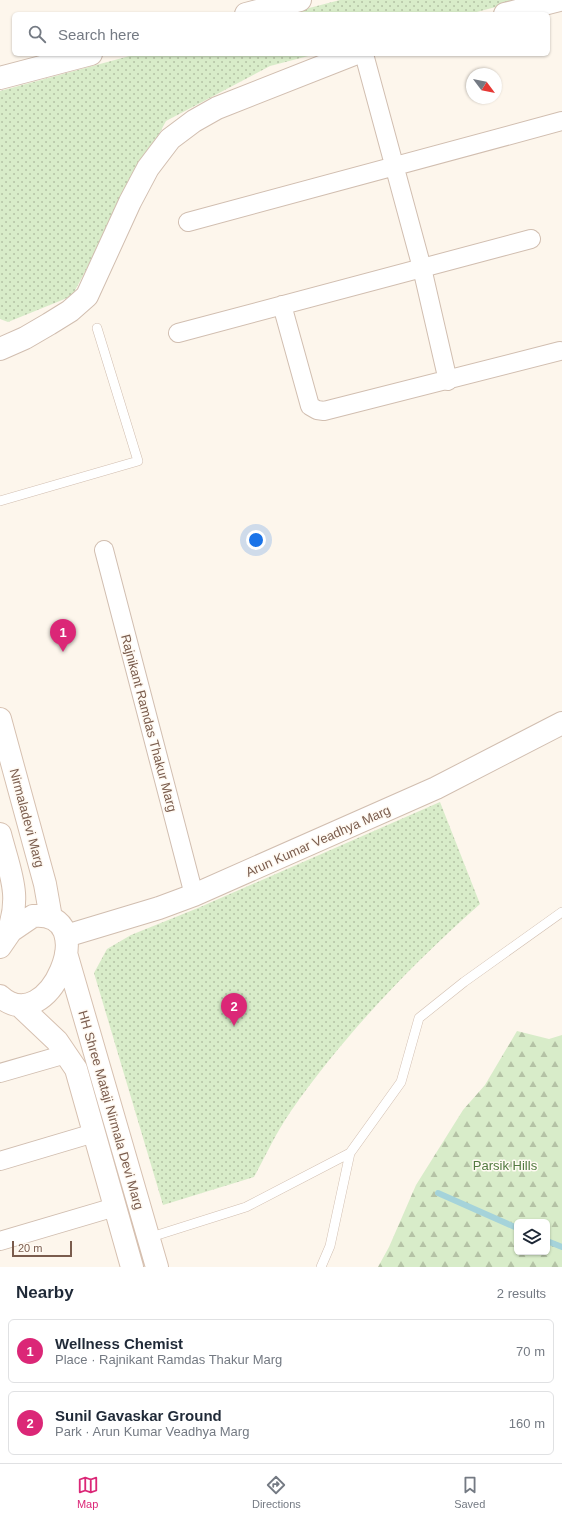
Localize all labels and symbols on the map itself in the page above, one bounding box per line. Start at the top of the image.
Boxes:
north arrow [466,68,502,104]
your location [246,530,266,550]
pin: 1 [50,619,76,652]
street label: Rajnikant Ramdas Thakur Marg [118,633,180,813]
street label: Nirmaladevi Marg [7,767,47,869]
street label: Arun Kumar Veadhya Marg [243,802,393,880]
pin: 2 [221,993,247,1026]
street label: HH Shree Mataji Nirmala Devi Marg [75,1009,147,1211]
park label: Parsik Hills [473,1158,538,1173]
scale bar [12,1239,72,1258]

